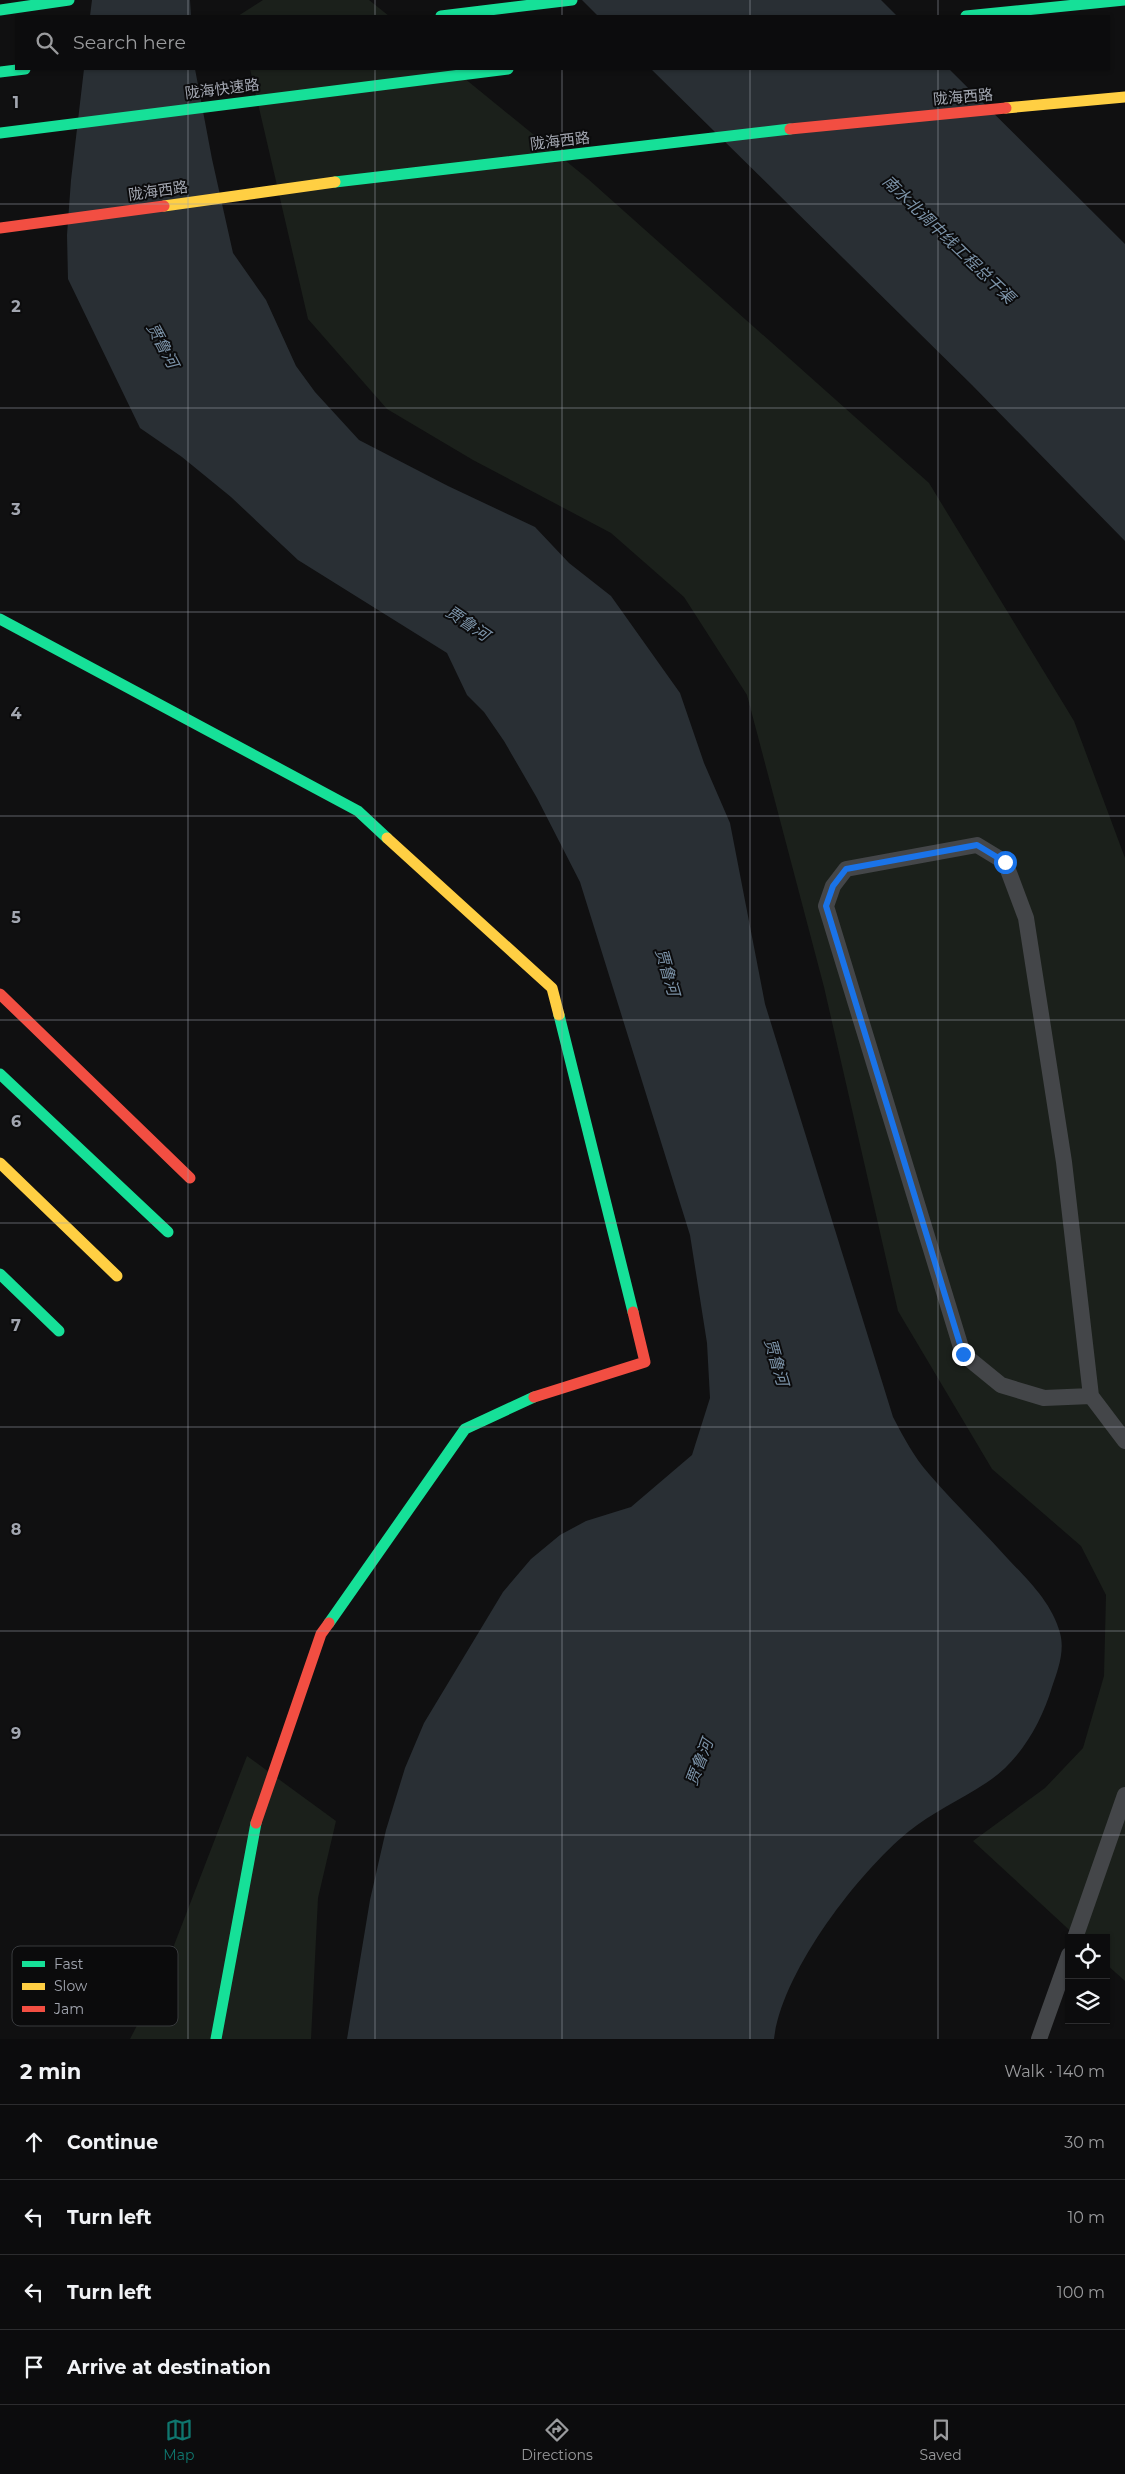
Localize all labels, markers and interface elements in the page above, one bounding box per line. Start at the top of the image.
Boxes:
search box [15,15,1110,70]
icon: search [33,29,61,57]
text: Search here [73,31,186,54]
street label: 陇海快速路 [184,75,260,103]
street label: 陇海西路 [932,84,994,109]
text: 1 [13,93,19,112]
street label: 陇海西路 [529,127,591,154]
water label: 南水北调中线工程总干渠 [879,171,1020,309]
street label: 陇海西路 [127,177,189,204]
text: 2 [11,297,21,316]
water label: 贾鲁河 [143,320,184,374]
text: 3 [10,500,21,519]
water label: 贾鲁河 [443,602,495,646]
text: 4 [10,704,22,723]
route start [994,851,1017,874]
text: 5 [11,908,21,927]
water label: 贾鲁河 [652,946,684,1001]
text: 6 [11,1112,21,1131]
text: 7 [11,1316,21,1335]
water label: 贾鲁河 [761,1336,793,1391]
route end [952,1343,975,1366]
text: 8 [11,1520,21,1539]
text: 9 [11,1724,21,1743]
water label: 贾鲁河 [682,1734,718,1788]
map controls [1065,1934,1110,2024]
button: locate [1065,1934,1110,1979]
legend [12,1946,178,2026]
text: Fast [54,1955,84,1973]
text: Slow [54,1977,88,1995]
button: layers [1065,1979,1110,2024]
text: Jam [53,2000,84,2018]
text: 2 min [20,2059,81,2084]
text: Walk · 140 m [1004,2062,1105,2081]
icon: ahead [20,2128,48,2156]
text: Continue [67,2131,158,2154]
text: 30 m [1064,2133,1105,2152]
icon: left [20,2203,48,2231]
text: Turn left [67,2206,152,2229]
text: 10 m [1067,2208,1105,2227]
icon: left [20,2278,48,2306]
text: Turn left [67,2281,152,2304]
text: 100 m [1057,2283,1105,2302]
icon: arrive [20,2353,48,2381]
text: Arrive at destination [67,2356,271,2379]
tab: Map [163,2416,194,2464]
tab: Directions [521,2416,593,2464]
tab: Saved [920,2416,962,2464]

